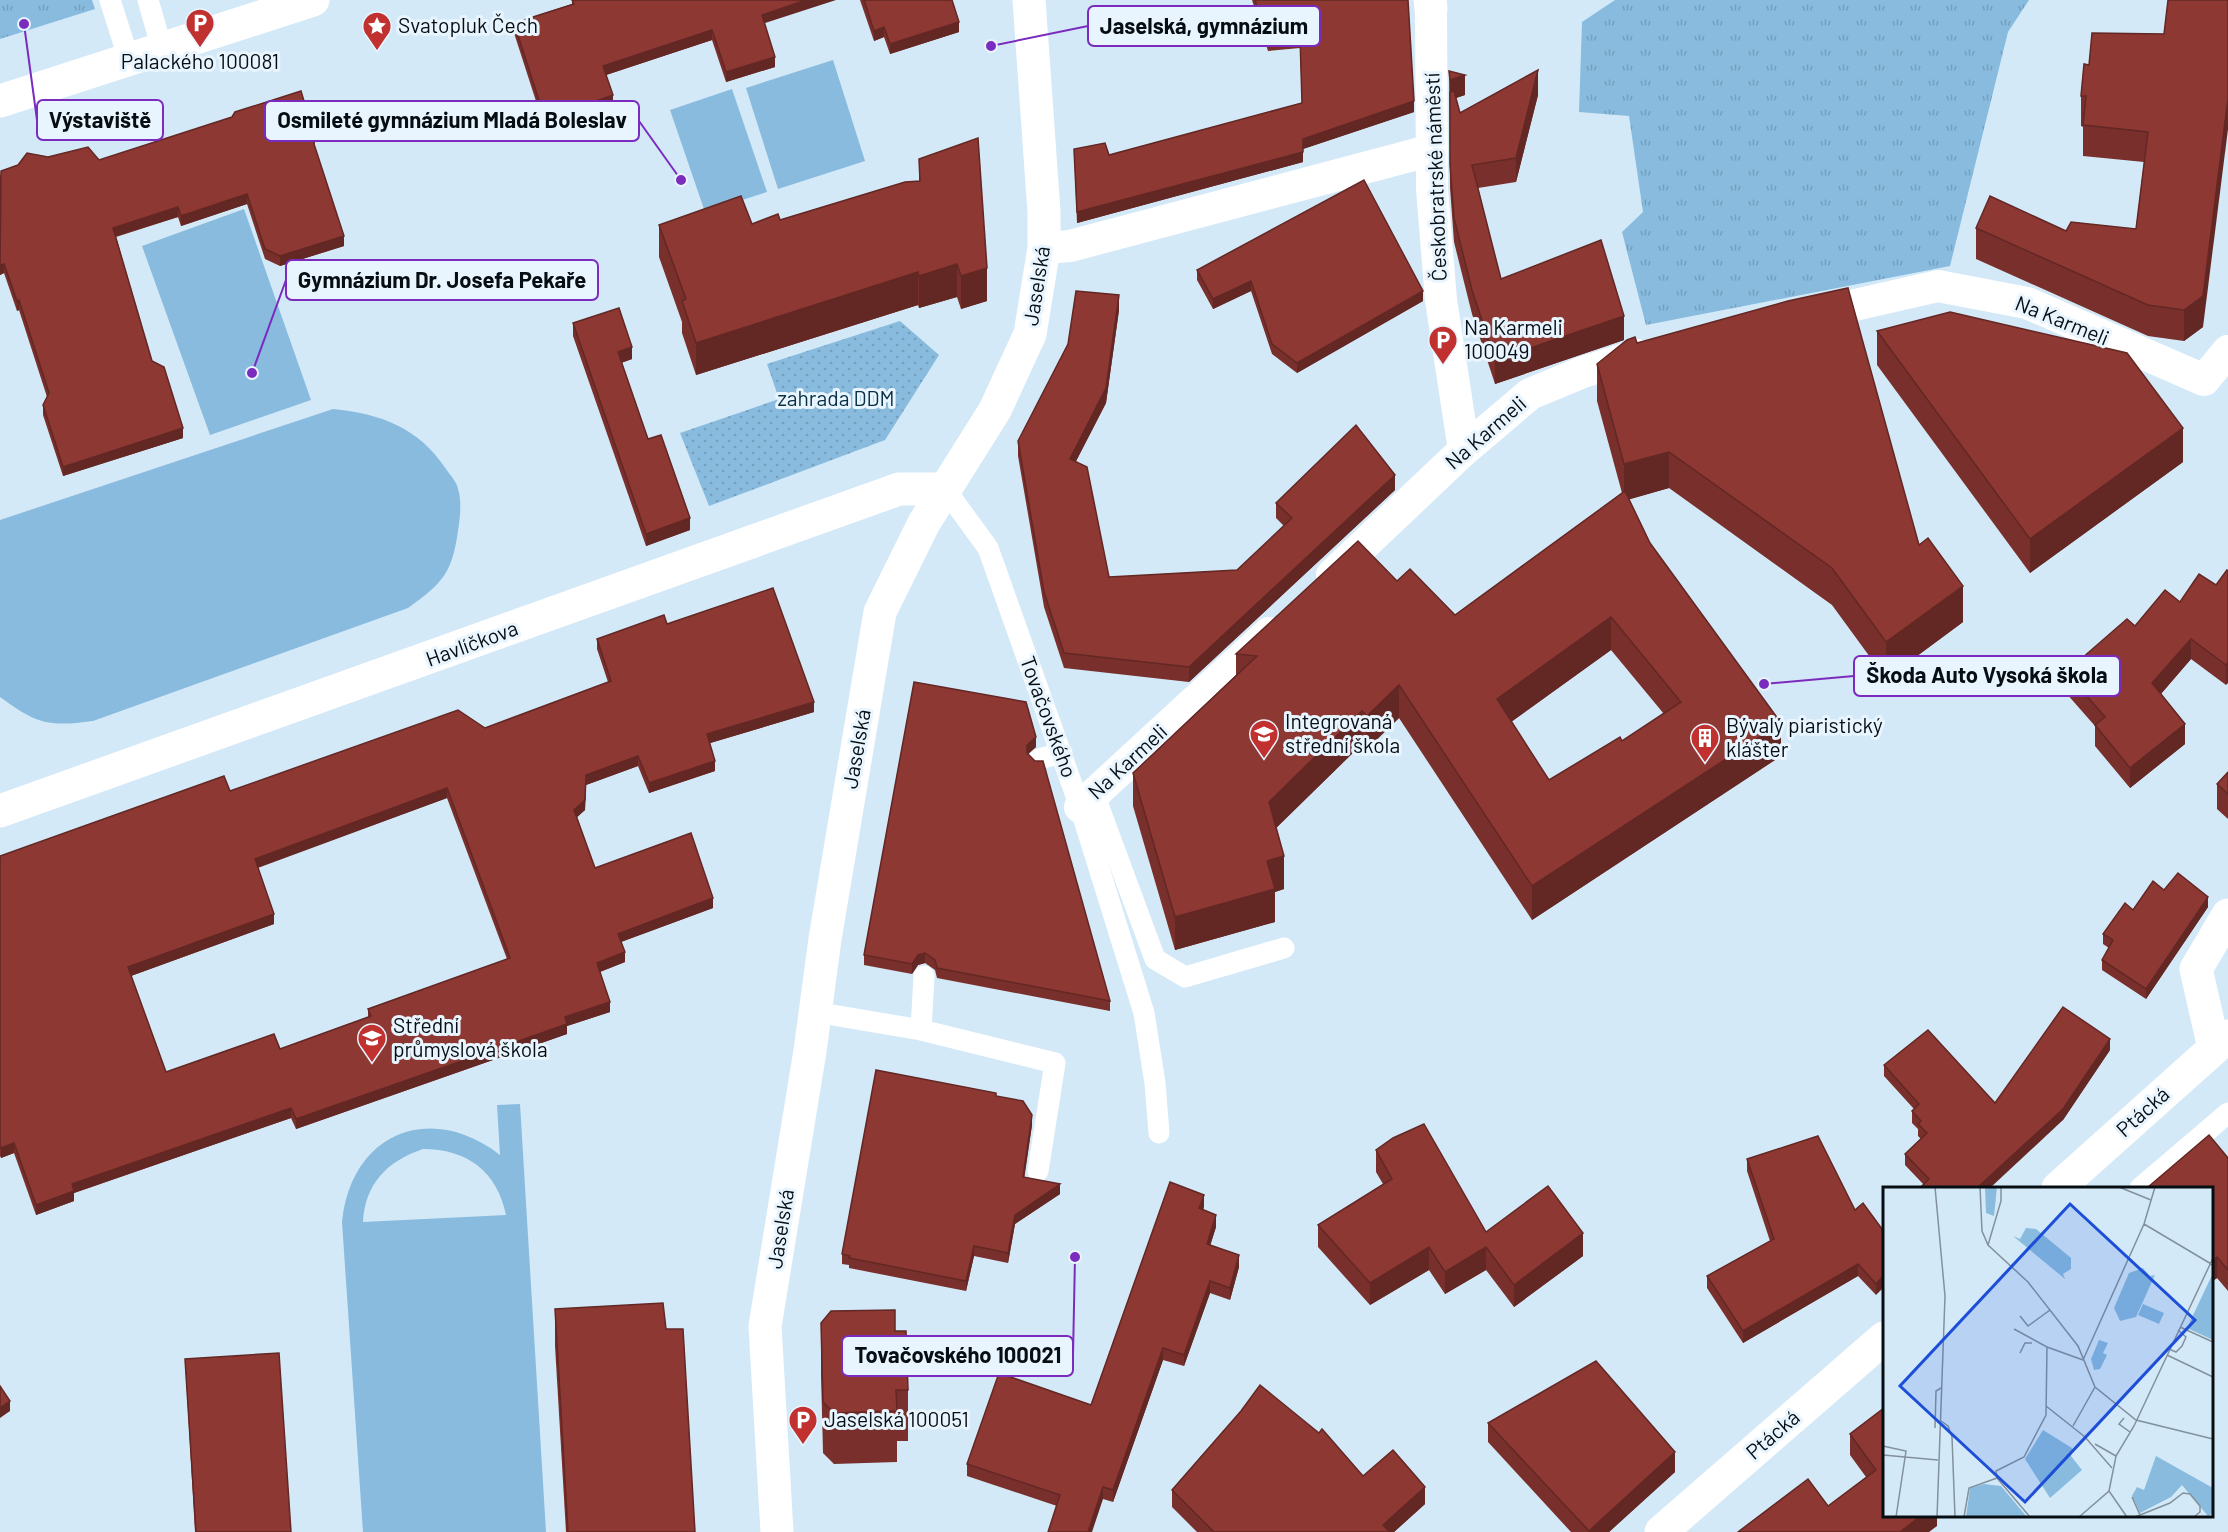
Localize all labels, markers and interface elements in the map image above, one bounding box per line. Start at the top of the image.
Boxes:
callout: Jaselská, gymnázium [1088,6,1320,46]
parking icon: Palackého 100081 [184,7,216,49]
place icon: Svatopluk Čech [361,10,393,52]
place label: Svatopluk Čech [398,12,538,37]
text: Jaselská, gymnázium [1100,12,1308,38]
place label: Palackého 100081 [121,48,279,73]
street label: Českobratrské náměstí [1418,72,1451,282]
callout: Výstaviště [37,100,163,140]
callout: Osmileté gymnázium Mladá Boleslav [265,101,639,141]
text: Výstaviště [49,106,151,132]
text: Osmileté gymnázium Mladá Boleslav [277,106,627,132]
street label: Jaselská [1017,244,1054,327]
callout: Gymnázium Dr. Josefa Pekaře [286,260,598,300]
text: Gymnázium Dr. Josefa Pekaře [298,266,586,292]
street label: Na Karmeli [2012,289,2113,350]
place label: Na Karmeli 100049 [1464,314,1563,363]
parking icon: Na Karmeli 100049 [1427,324,1459,366]
park label: zahrada DDM [777,385,895,410]
street label: Na Karmeli [1439,390,1531,474]
street label: Havlíčkova [422,614,521,671]
street label: Tovačovského [1016,652,1083,781]
callout: Škoda Auto Vysoká škola [1854,656,2120,696]
text: Škoda Auto Vysoká škola [1866,661,2108,687]
street label: Jaselská [836,707,875,790]
place label: Integrovaná střední škola [1285,708,1400,757]
place label: Bývalý piaristický klášter [1726,712,1883,761]
street label: Na Karmeli [1082,718,1172,804]
school or university icon: Integrovaná střední škola [1248,718,1280,760]
building icon: Bývalý piaristický klášter [1689,722,1721,764]
place label: Střední průmyslová škola [393,1012,548,1061]
school or university icon: Střední průmyslová škola [356,1022,388,1064]
street label: Ptácká [2110,1081,2174,1141]
street label: Jaselská [761,1187,798,1270]
inset map [1883,1187,2213,1517]
callout: Tovačovského 100021 [842,1336,1073,1376]
text: Tovačovského 100021 [855,1341,1061,1367]
parking icon: Jaselská 100051 [787,1404,819,1446]
street label: Ptácká [1740,1404,1804,1464]
place label: Jaselská 100051 [824,1406,969,1431]

